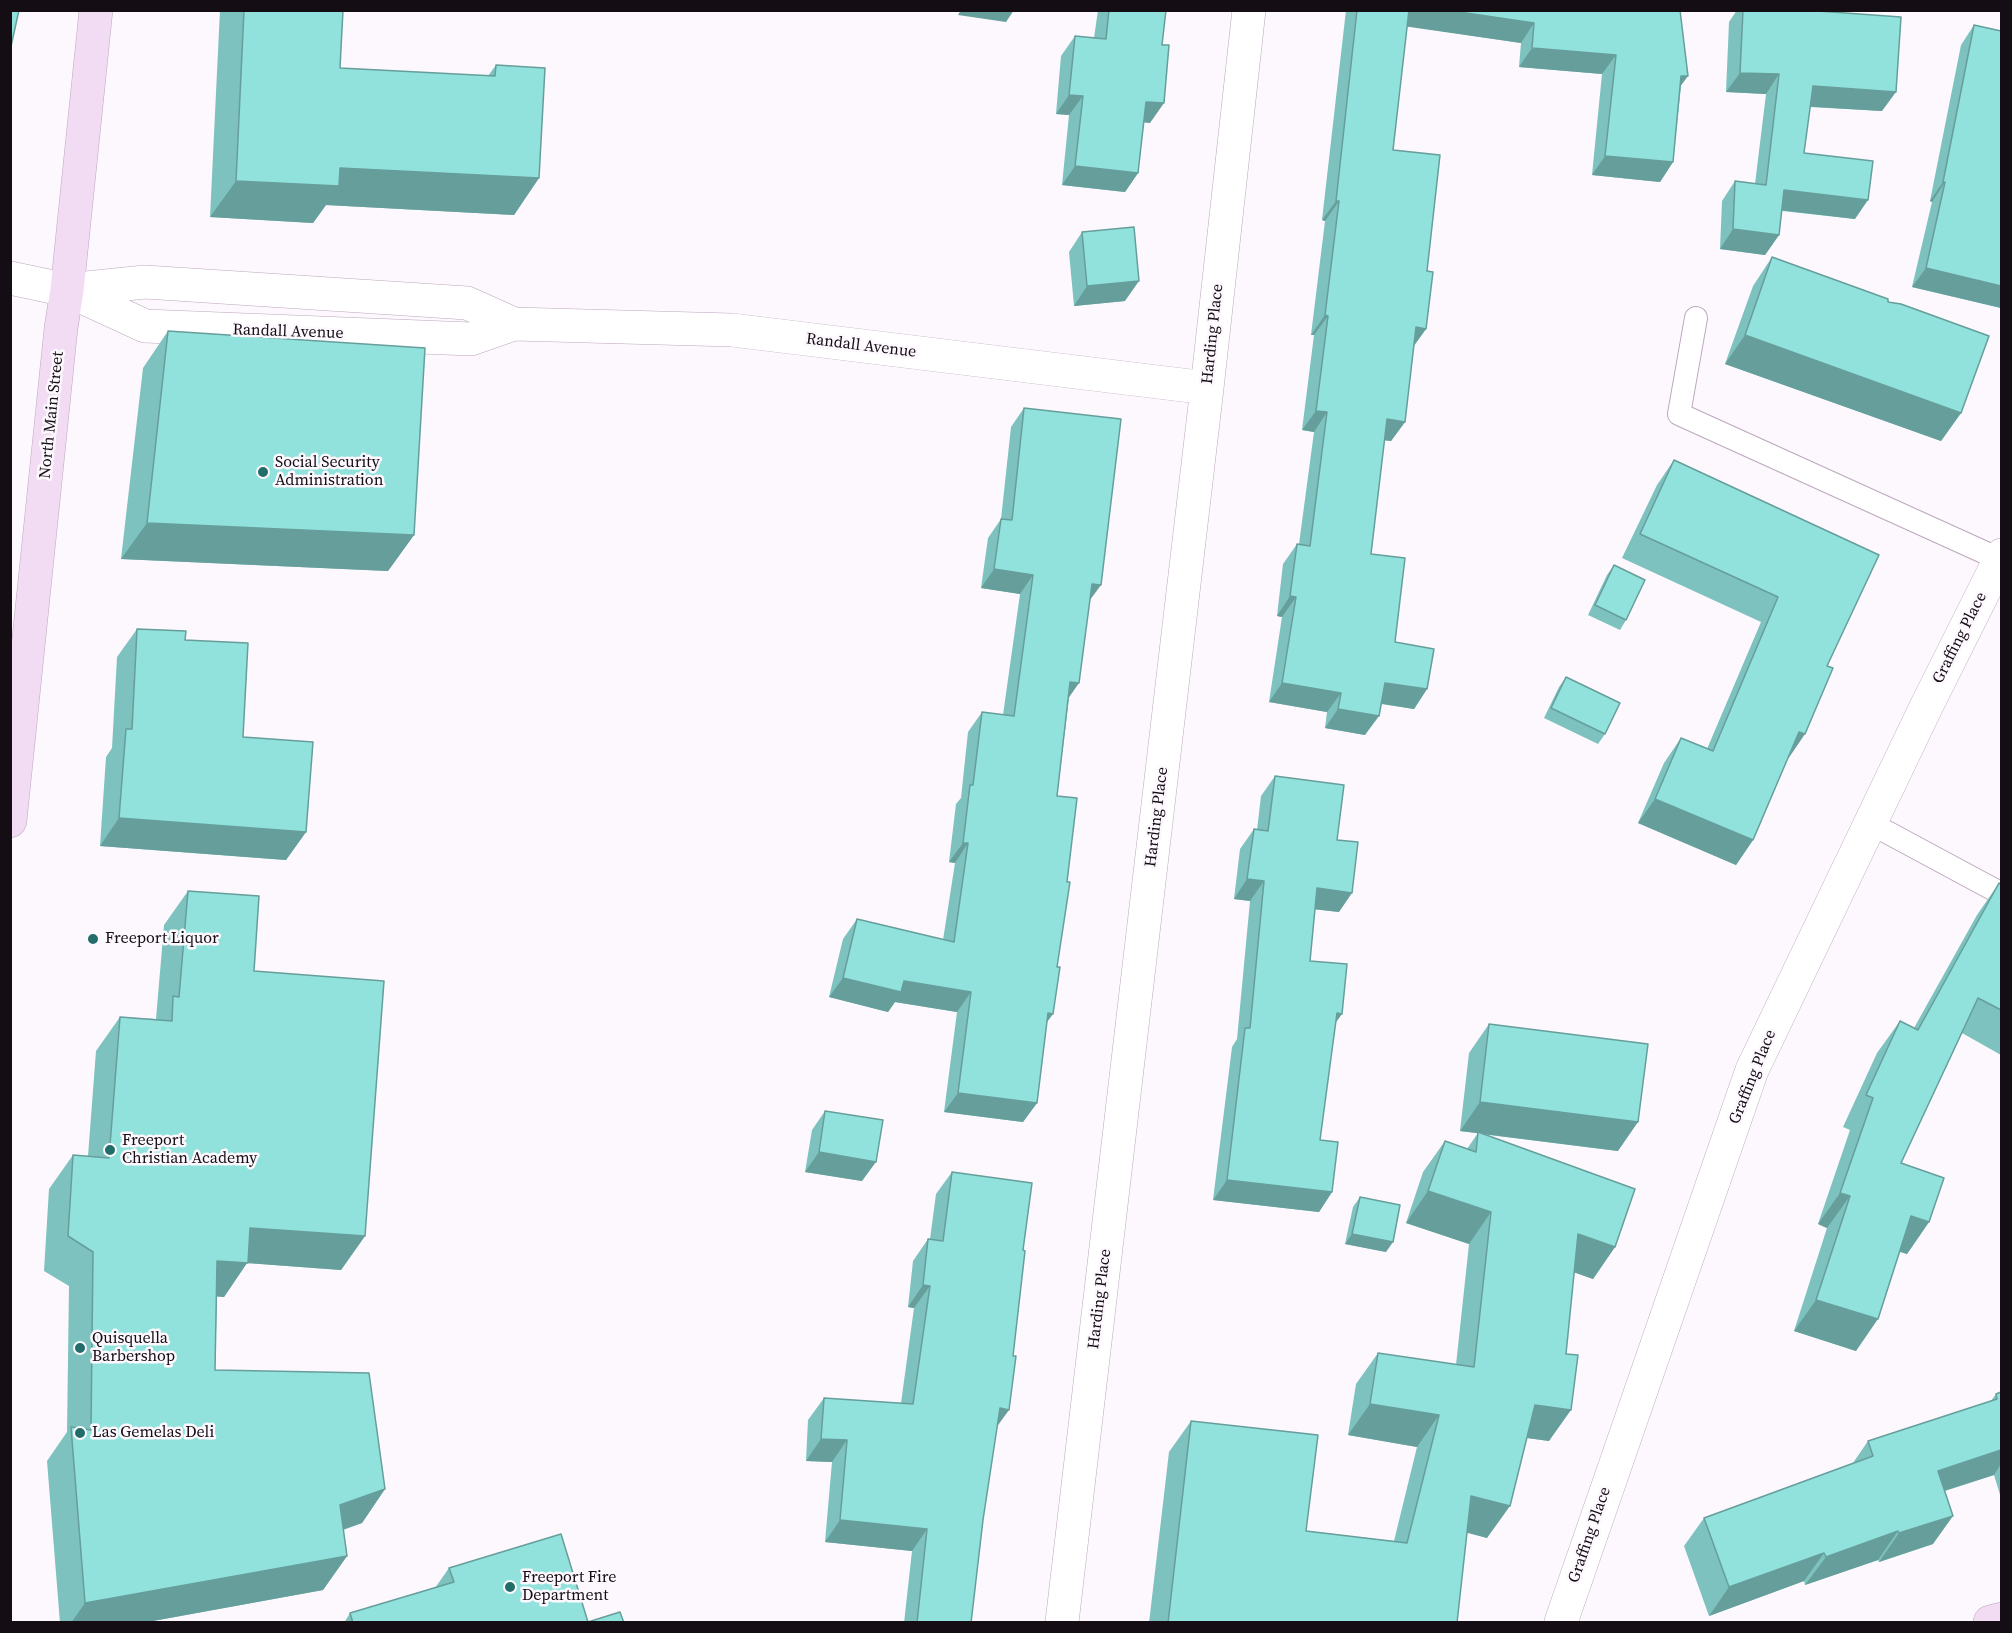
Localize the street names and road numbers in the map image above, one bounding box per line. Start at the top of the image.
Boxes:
street label: Harding Place [1198,283,1228,385]
street label: Randall Avenue [232,320,344,344]
street label: Randall Avenue [805,330,917,362]
street label: North Main Street [36,350,68,480]
street label: Graffing Place [1929,589,1991,687]
street label: Harding Place [1141,766,1173,868]
street label: Graffing Place [1725,1027,1781,1127]
street label: Harding Place [1084,1248,1116,1350]
street label: Graffing Place [1565,1485,1615,1585]

